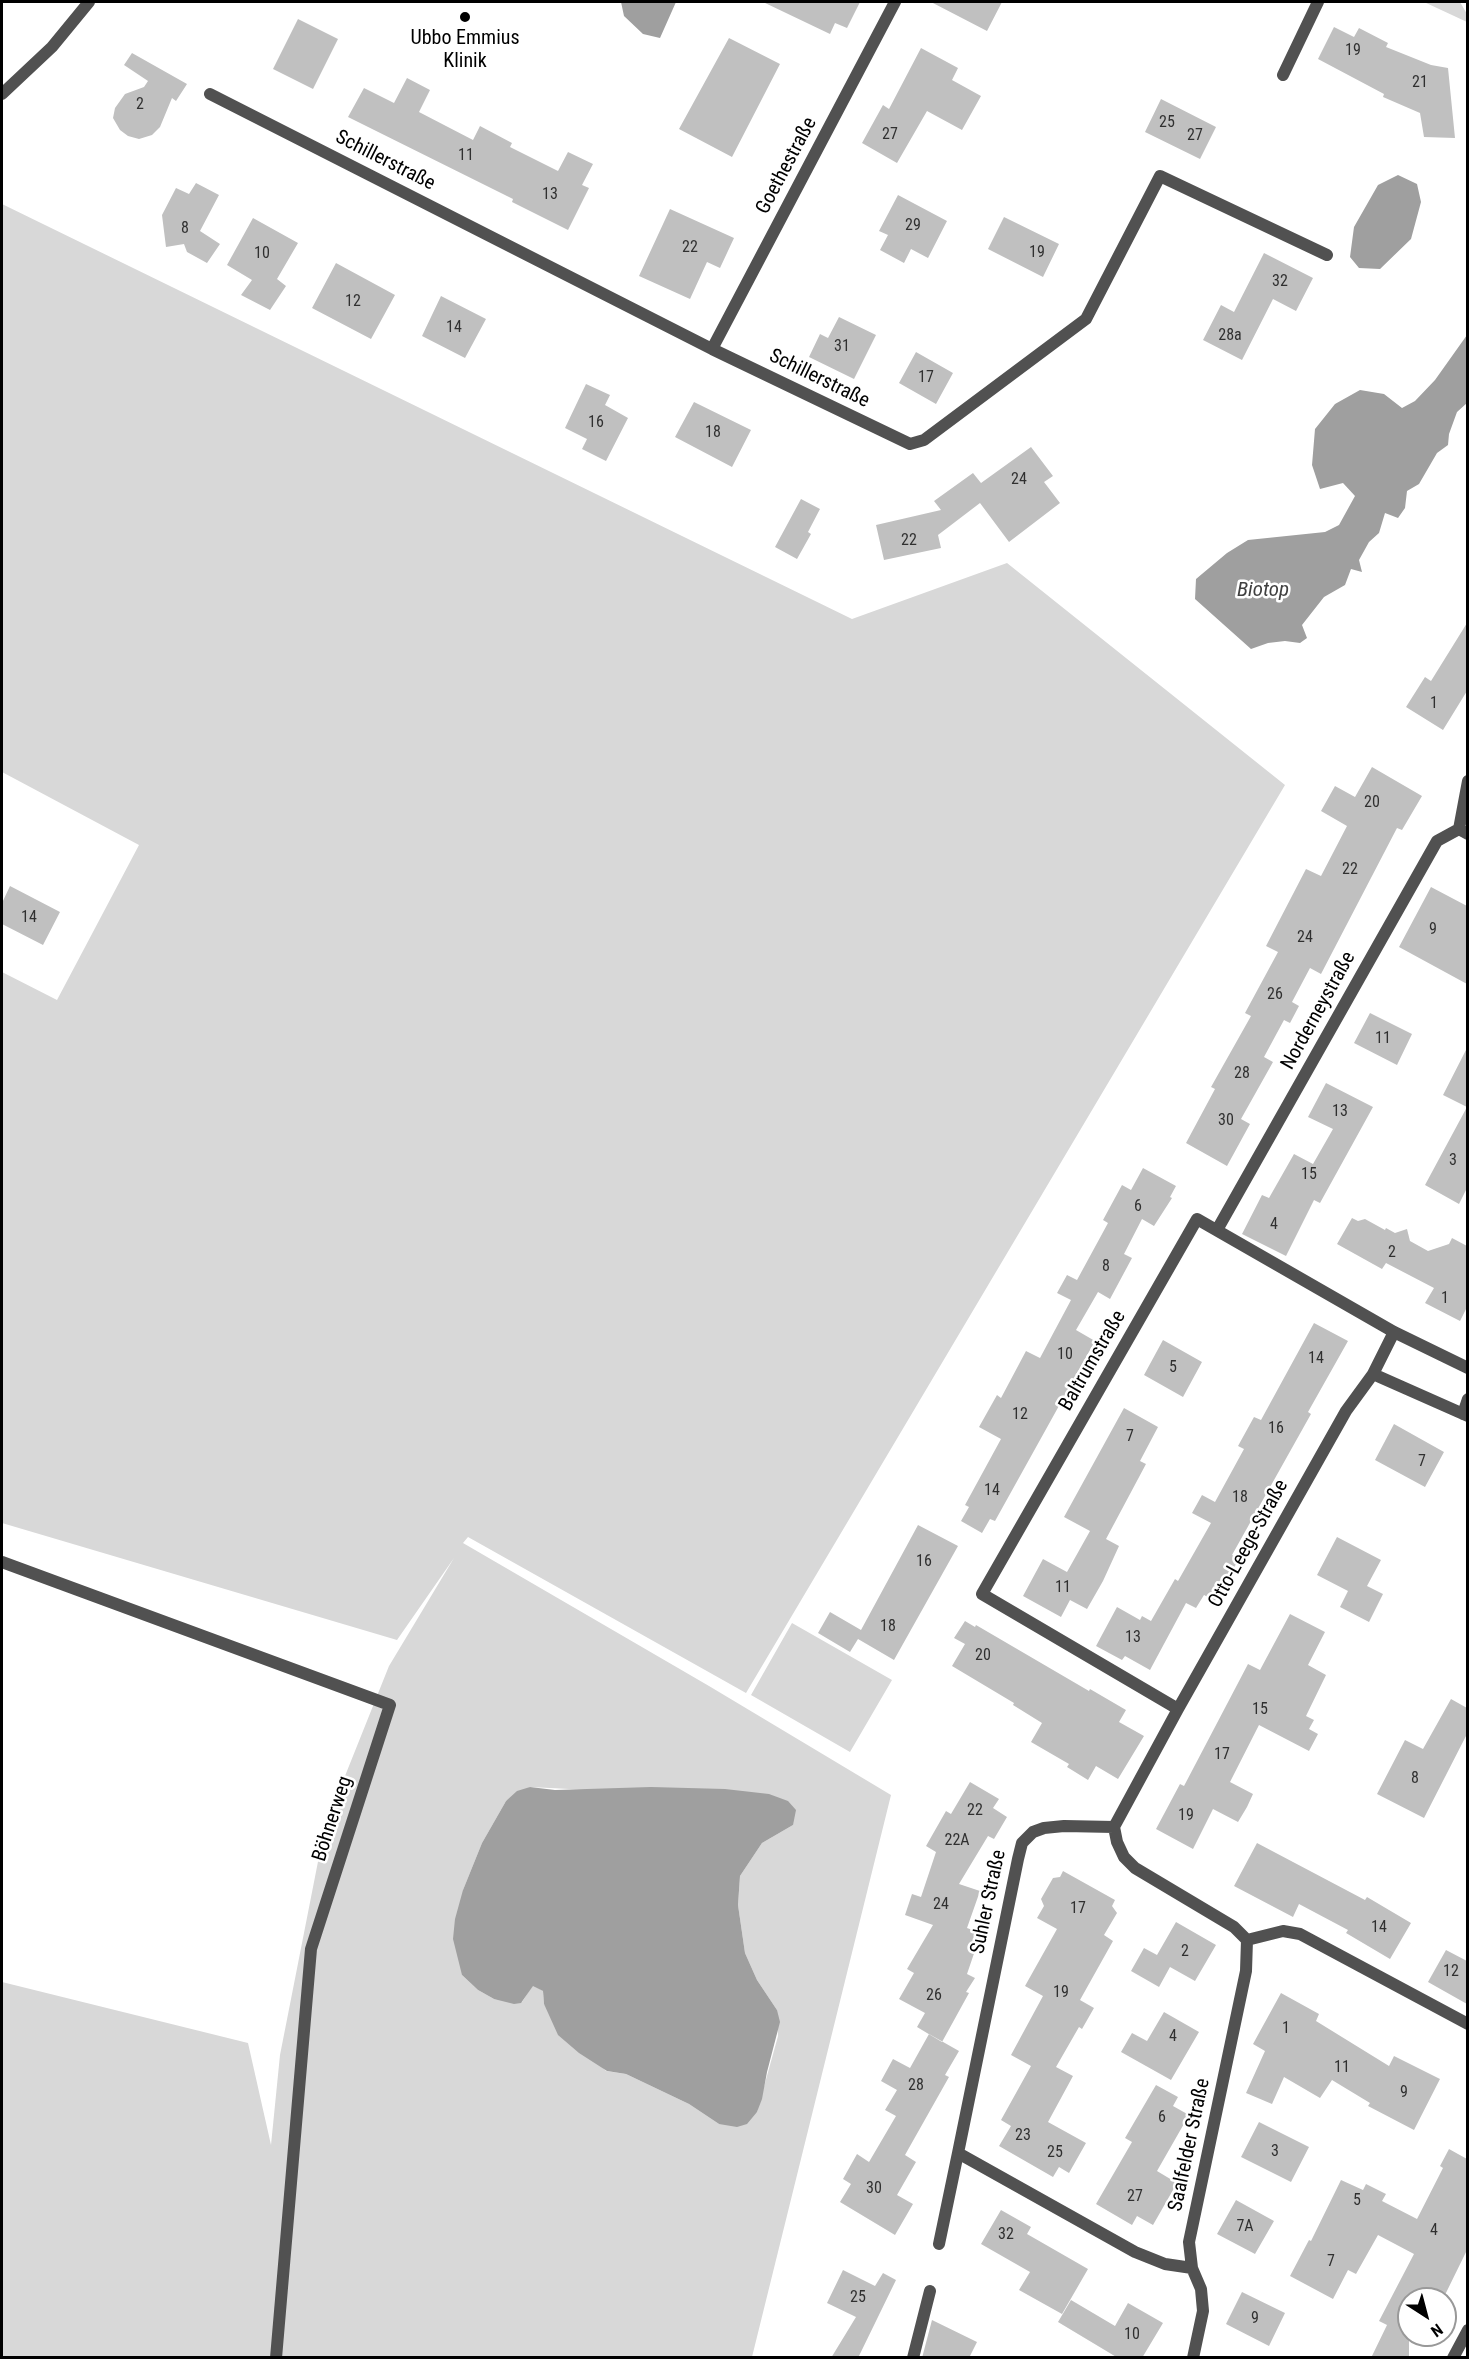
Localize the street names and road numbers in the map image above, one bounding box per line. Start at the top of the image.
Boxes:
street label: Goethestraße [751,113,823,219]
street label: Schillerstraße [331,126,439,196]
street label: Schillerstraße [765,344,873,414]
street label: Norderneystraße [1277,948,1361,1074]
street label: Baltrumstraße [1055,1307,1131,1415]
street label: Otto-Leege-Straße [1204,1476,1294,1612]
street label: Böhnerweg [308,1773,358,1865]
street label: Suhler Straße [966,1848,1012,1956]
street label: Saalfelder Straße [1164,2076,1216,2214]

